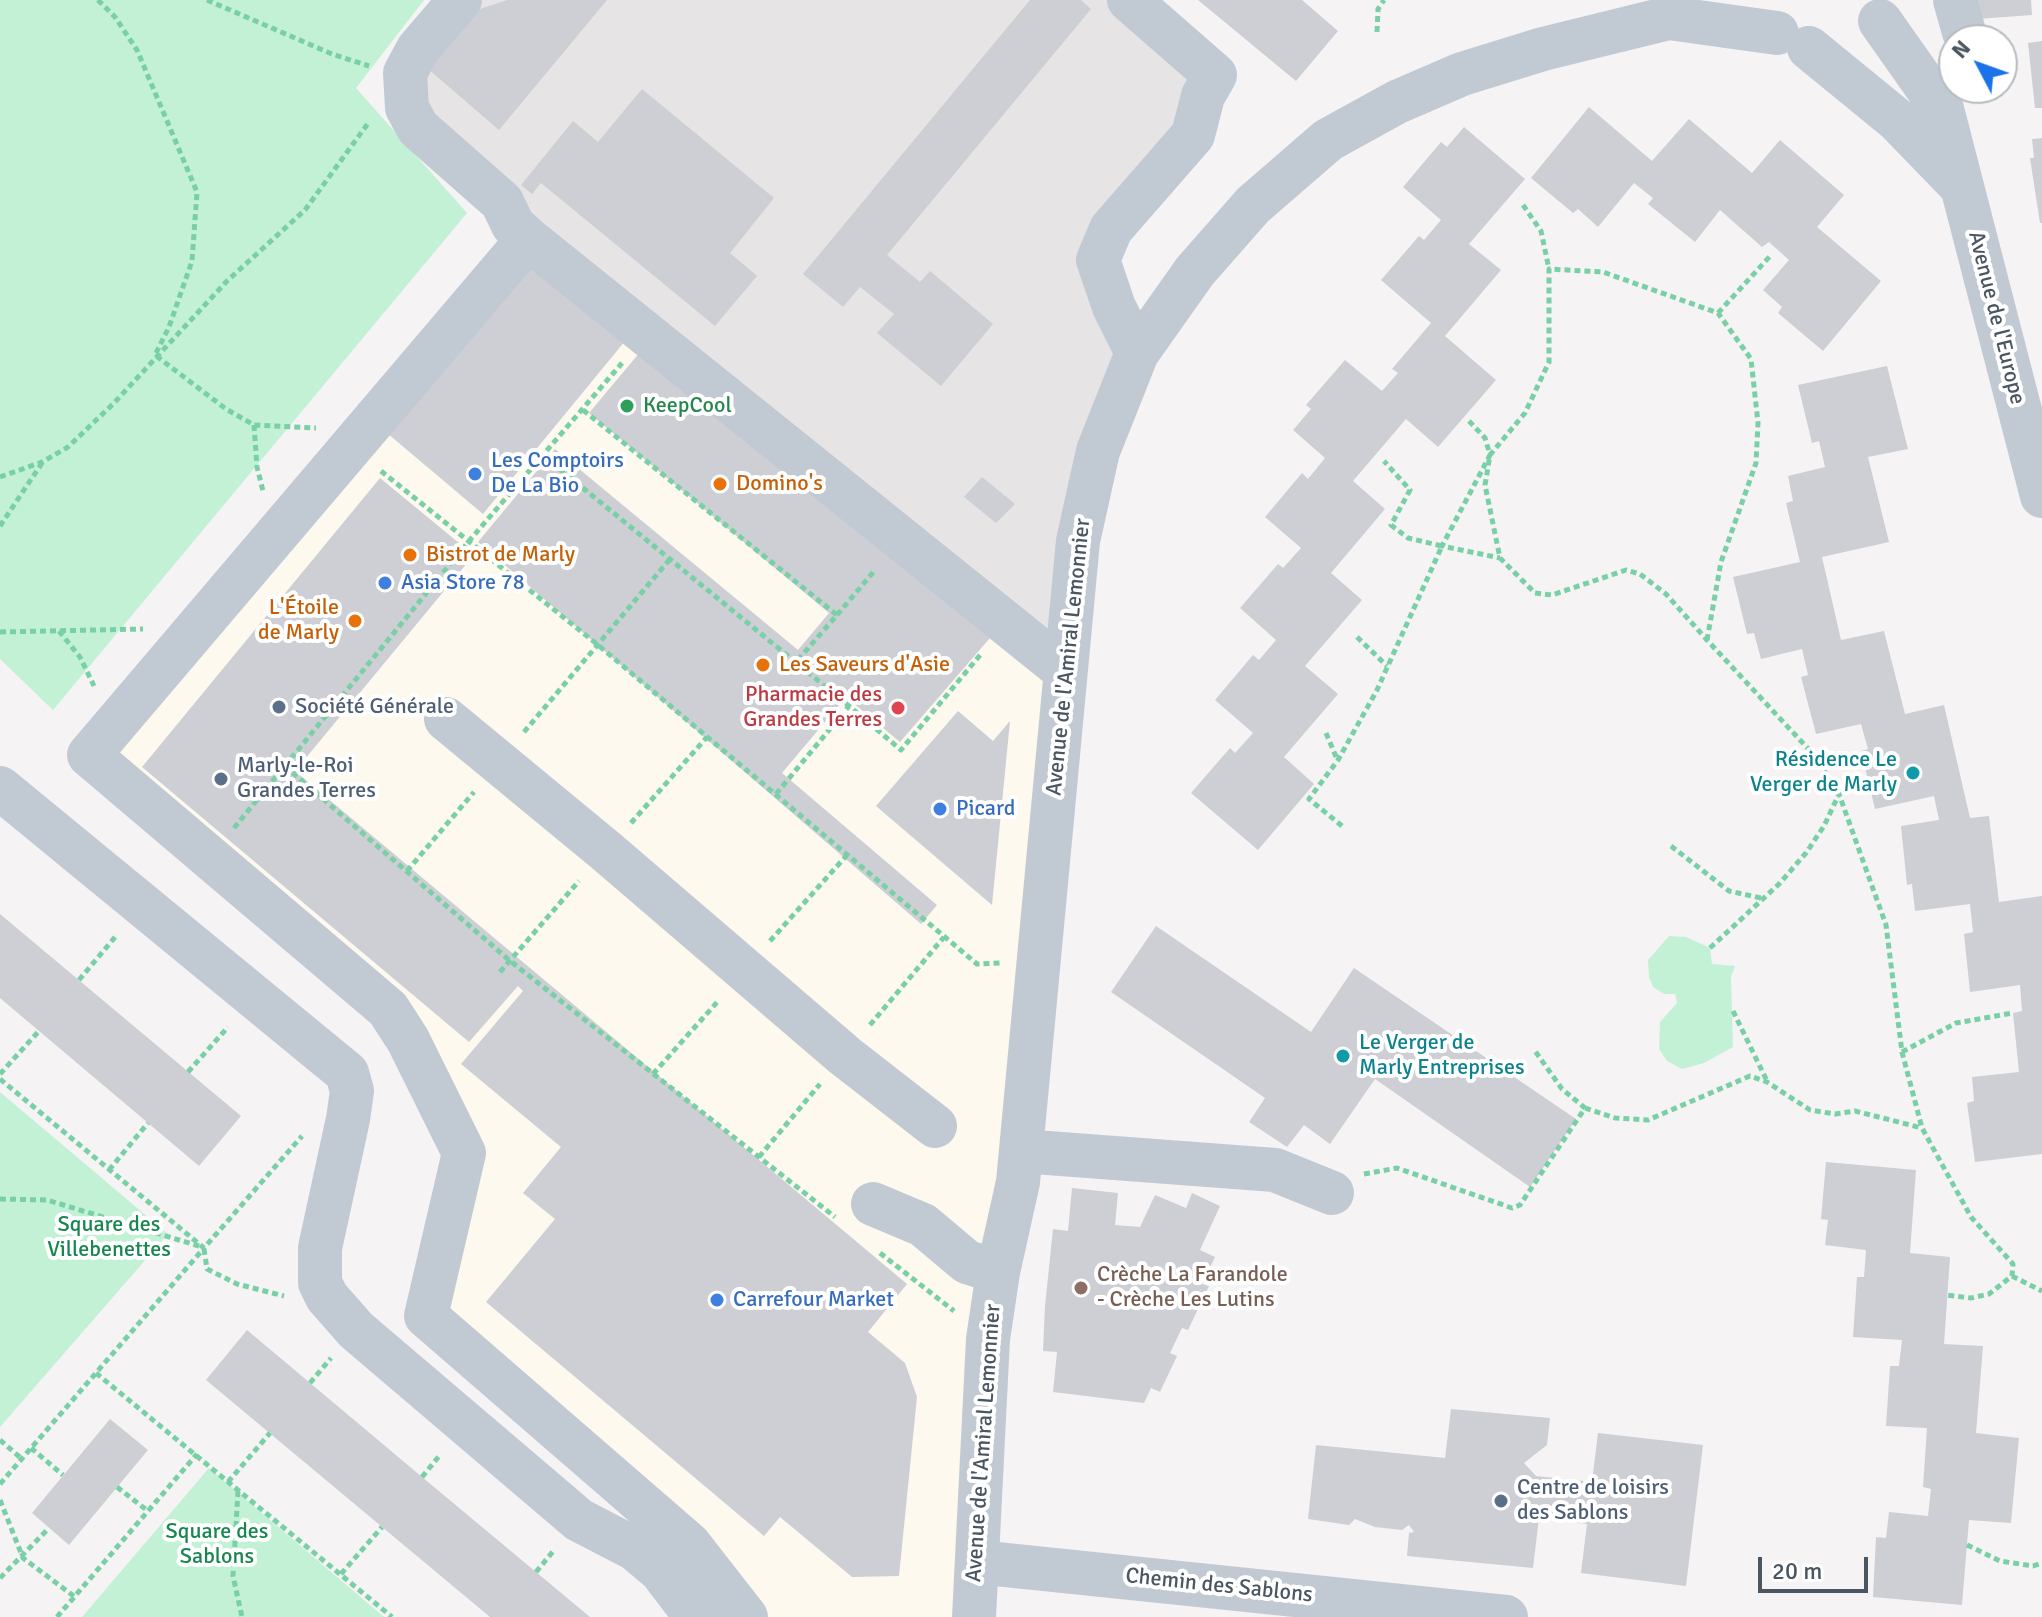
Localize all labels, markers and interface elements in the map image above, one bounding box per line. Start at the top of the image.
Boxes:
north arrow [1938,24,2018,104]
text: N [1946,35,1976,64]
street label: Avenue de l'Europe [1962,229,2030,407]
place label: KeepCool [643,393,732,419]
marker: KeepCool [618,397,636,415]
place label: Les Comptoirs De La Bio [491,448,624,500]
marker: Les Comptoirs De La Bio [466,465,484,483]
place label: Domino's [736,471,823,497]
marker: Domino's [711,475,729,493]
street label: Avenue de l'Amiral Lemonnier [1041,517,1097,797]
place label: Bistrot de Marly [426,542,575,568]
marker: Bistrot de Marly [401,546,419,564]
place label: Asia Store 78 [401,570,525,596]
marker: Asia Store 78 [376,574,394,592]
place label: L'Étoile de Marly [258,595,339,646]
marker: L'Étoile de Marly [346,612,364,630]
place label: Les Saveurs d'Asie [779,652,950,678]
marker: Les Saveurs d'Asie [754,656,772,674]
place label: Pharmacie des Grandes Terres [743,682,882,734]
place label: Société Générale [295,694,454,720]
marker: Société Générale [270,698,288,716]
marker: Pharmacie des Grandes Terres [889,699,907,717]
place label: Résidence Le Verger de Marly [1750,747,1897,798]
place label: Marly-le-Roi Grandes Terres [237,753,376,804]
marker: Résidence Le Verger de Marly [1904,764,1922,782]
marker: Marly-le-Roi Grandes Terres [212,770,230,788]
place label: Picard [956,796,1016,822]
marker: Picard [931,800,949,818]
place label: Le Verger de Marly Entreprises [1359,1030,1525,1082]
marker: Le Verger de Marly Entreprises [1334,1047,1352,1065]
park label: Square des Villebenettes [47,1212,171,1264]
place label: Crèche La Farandole - Crèche Les Lutins [1097,1262,1288,1314]
marker: Crèche La Farandole - Crèche Les Lutins [1072,1279,1090,1297]
place label: Carrefour Market [733,1287,894,1313]
marker: Carrefour Market [708,1291,726,1309]
street label: Avenue de l'Amiral Lemonnier [961,1303,1007,1583]
place label: Centre de loisirs des Sablons [1517,1475,1669,1526]
marker: Centre de loisirs des Sablons [1492,1492,1510,1510]
park label: Square des Sablons [166,1519,268,1570]
scale bar [1762,1541,1872,1591]
text: 20 m [1772,1556,1822,1586]
street label: Chemin des Sablons [1124,1563,1314,1609]

